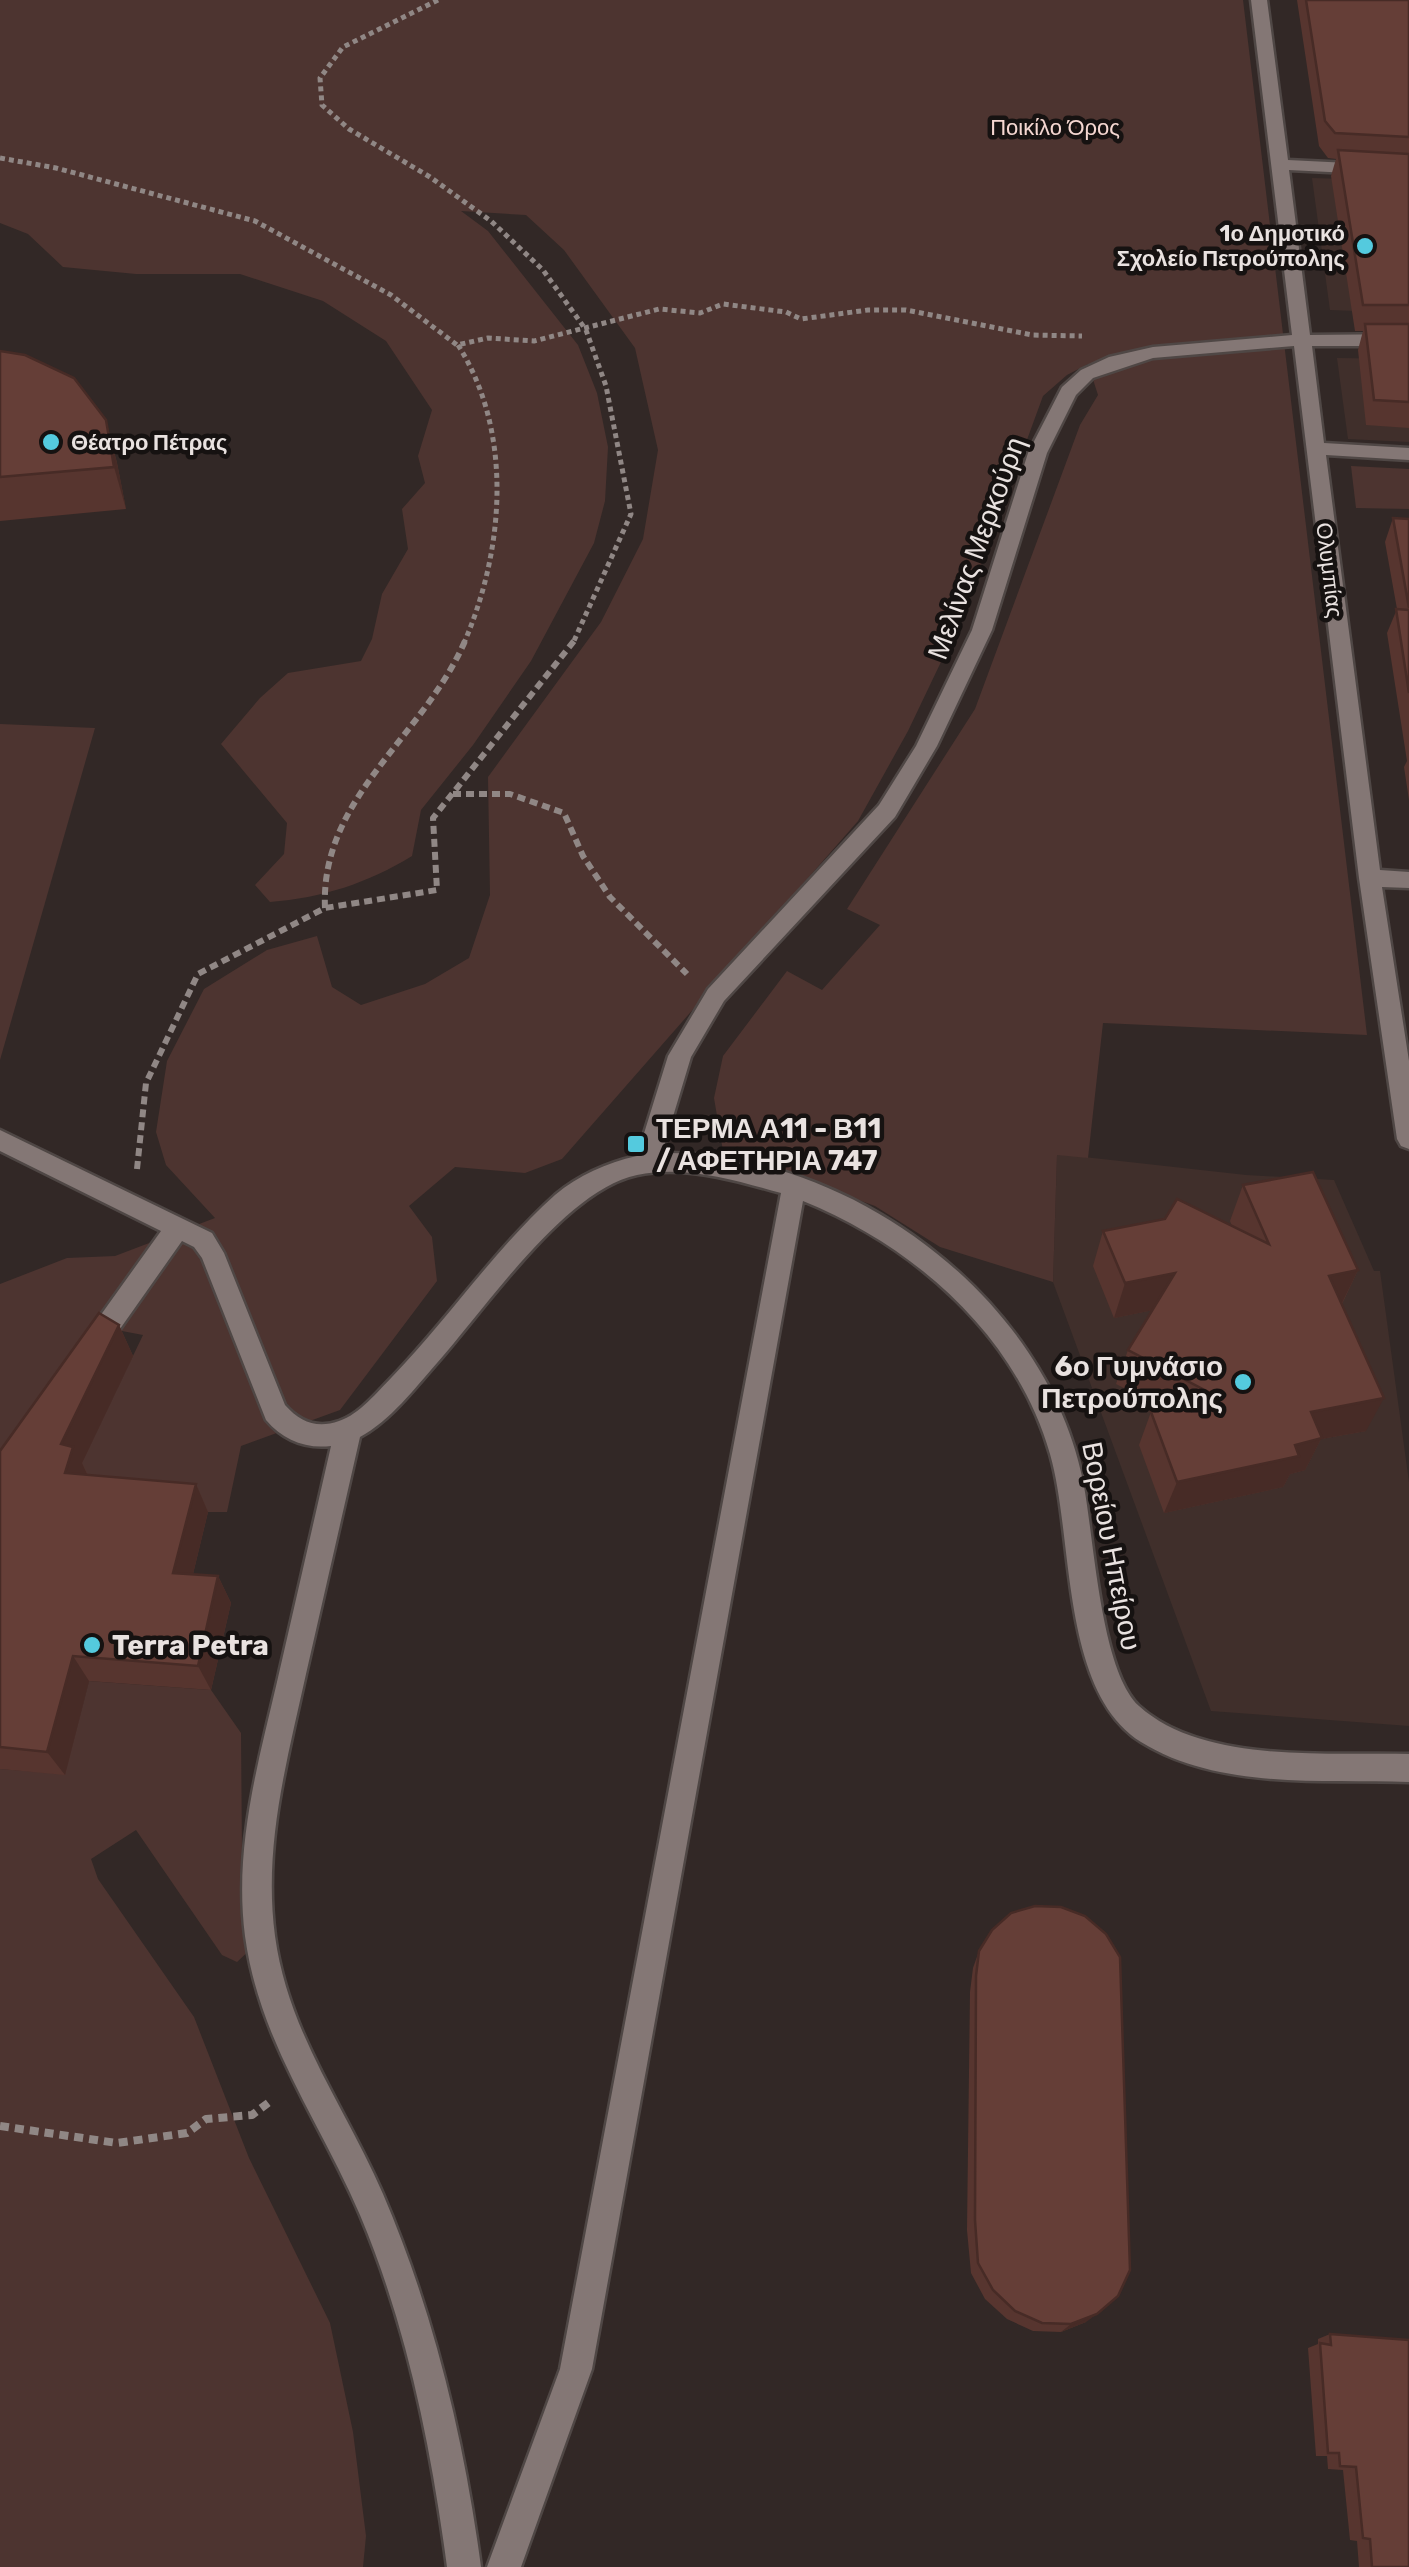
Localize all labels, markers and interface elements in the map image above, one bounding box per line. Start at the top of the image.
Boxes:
park label: Ποικίλο Όρος [990,114,1120,141]
place label: 1ο Δημοτικό Σχολείο Πετρούπολης [1117,220,1345,272]
marker: 1ο Δημοτικό Σχολείο Πετρούπολης [1354,235,1376,257]
place label: Θέατρο Πέτρας [71,429,227,456]
marker: Θέατρο Πέτρας [40,431,62,453]
street label: Μελίνας Μερκούρη [921,432,1032,664]
street label: Ολυμπίας [1310,521,1349,619]
place label: ΤΕΡΜΑ Α11 - Β11 / ΑΦΕΤΗΡΙΑ 747 [656,1112,881,1177]
marker: ΤΕΡΜΑ Α11 - Β11 / ΑΦΕΤΗΡΙΑ 747 [625,1133,647,1155]
place label: 6ο Γυμνάσιο Πετρούπολης [1041,1350,1223,1415]
marker: 6ο Γυμνάσιο Πετρούπολης [1232,1371,1254,1393]
street label: Βορείου Ηπείρου [1075,1439,1148,1653]
place label: Terra Petra [112,1629,269,1662]
marker: Terra Petra [81,1634,103,1656]

